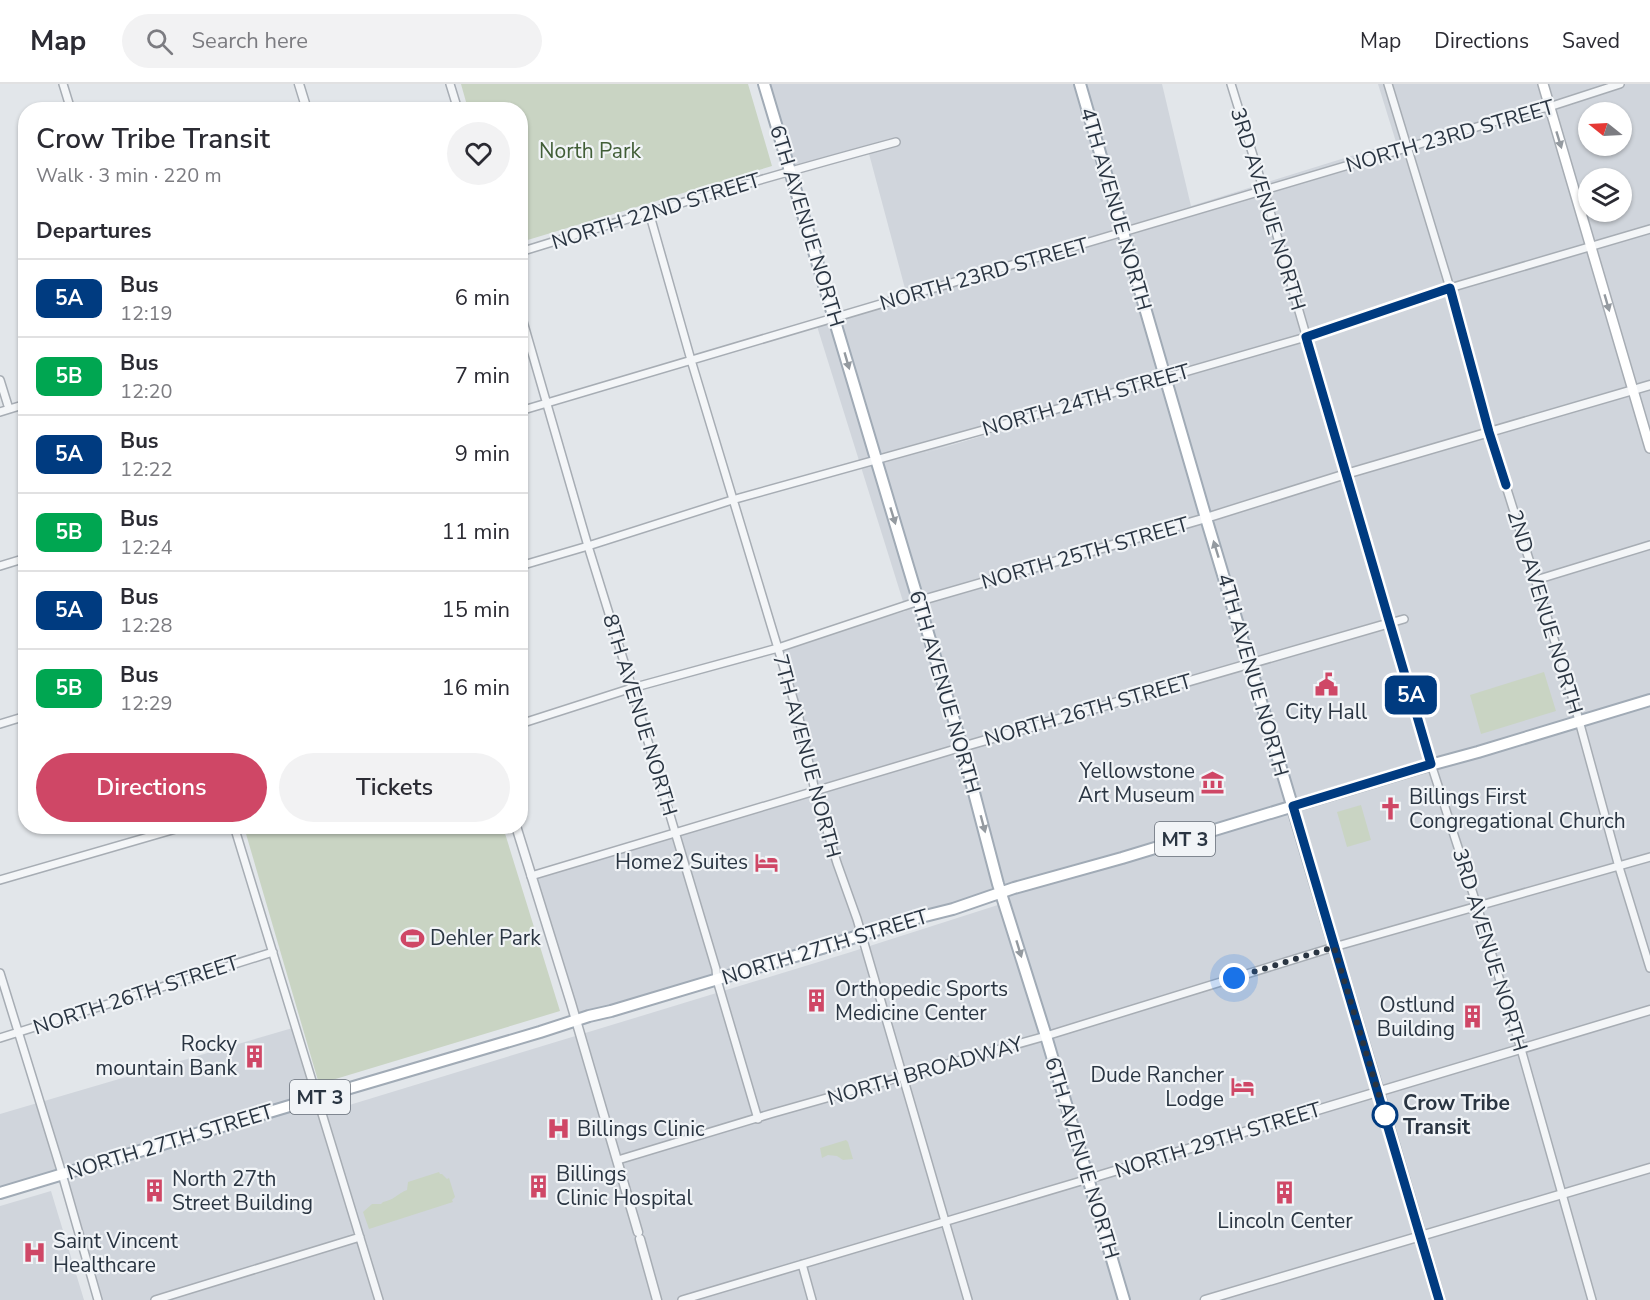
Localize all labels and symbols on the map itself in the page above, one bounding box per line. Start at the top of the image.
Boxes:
street label: NORTH 23RD STREET [1342,93,1558,179]
north arrow [1578,102,1632,156]
street label: 4TH AVENUE NORTH [1074,104,1158,314]
street label: 3RD AVENUE NORTH [1224,104,1312,314]
street label: 6TH AVENUE NORTH [763,122,851,330]
one-way arrow [1555,131,1564,149]
park label: North Park [539,137,641,165]
street label: NORTH 22ND STREET [548,166,764,256]
street label: NORTH 23RD STREET [876,231,1092,317]
one-way arrow [1603,294,1612,312]
one-way arrow [843,352,852,370]
street label: NORTH 24TH STREET [979,357,1193,443]
street label: 2ND AVENUE NORTH [1501,506,1589,718]
one-way arrow [889,507,898,525]
street label: NORTH 25TH STREET [978,510,1192,596]
one-way arrow [1211,540,1220,558]
street label: 4TH AVENUE NORTH [1211,570,1295,780]
street label: 6TH AVENUE NORTH [903,587,987,797]
street label: 8TH AVENUE NORTH [596,611,684,819]
street label: 7TH AVENUE NORTH [766,651,848,861]
street label: NORTH 26TH STREET [981,667,1195,753]
public building icon: City Hall [1313,671,1339,697]
line badge: 5A [1384,676,1438,714]
place label: City Hall [1285,698,1368,726]
place label: Yellowstone Art Museum [1078,757,1195,809]
museum icon: Yellowstone Art Museum [1200,770,1226,796]
place label: Billings First Congregational Church [1409,783,1626,835]
church icon: Billings First Congregational Church [1378,796,1404,822]
one-way arrow [978,815,988,833]
road number: MT 3 [1155,822,1215,856]
street label: 3RD AVENUE NORTH [1446,845,1534,1055]
place label: Home2 Suites [615,848,748,876]
hotel icon: Home2 Suites [753,849,779,875]
street label: NORTH 27TH STREET [718,902,932,992]
place label: Dehler Park [430,924,541,952]
sports icon: Dehler Park [399,925,425,951]
one-way arrow [1015,940,1024,958]
street label: NORTH 26TH STREET [30,948,243,1041]
your location [1219,963,1249,993]
place label: Orthopedic Sports Medicine Center [835,975,1008,1027]
building icon: Orthopedic Sports Medicine Center [804,988,830,1014]
place label: Ostlund Building [1377,991,1455,1043]
building icon: Ostlund Building [1460,1004,1486,1030]
place label: Rocky mountain Bank [95,1030,237,1082]
street label: NORTH BROADWAY [824,1030,1027,1112]
building icon: Rocky mountain Bank [242,1043,268,1069]
street label: 6TH AVENUE NORTH [1038,1054,1126,1262]
place label: Dude Rancher Lodge [1090,1061,1224,1113]
hotel icon: Dude Rancher Lodge [1229,1074,1255,1100]
road number: MT 3 [290,1080,350,1114]
place label: Crow Tribe Transit [1403,1089,1510,1141]
street label: NORTH 29TH STREET [1111,1095,1325,1185]
street label: NORTH 27TH STREET [63,1097,277,1187]
marker: Crow Tribe Transit [1372,1102,1398,1128]
place label: Billings Clinic [577,1115,705,1143]
hospital icon: Billings Clinic [546,1116,572,1142]
place label: Billings Clinic Hospital [556,1160,693,1212]
place label: North 27th Street Building [172,1165,313,1217]
building icon: Billings Clinic Hospital [525,1173,551,1199]
building icon: North 27th Street Building [141,1178,167,1204]
building icon: Lincoln Center [1272,1180,1298,1206]
place label: Lincoln Center [1217,1207,1353,1235]
place label: Saint Vincent Healthcare [53,1227,178,1279]
hospital icon: Saint Vincent Healthcare [22,1240,48,1266]

